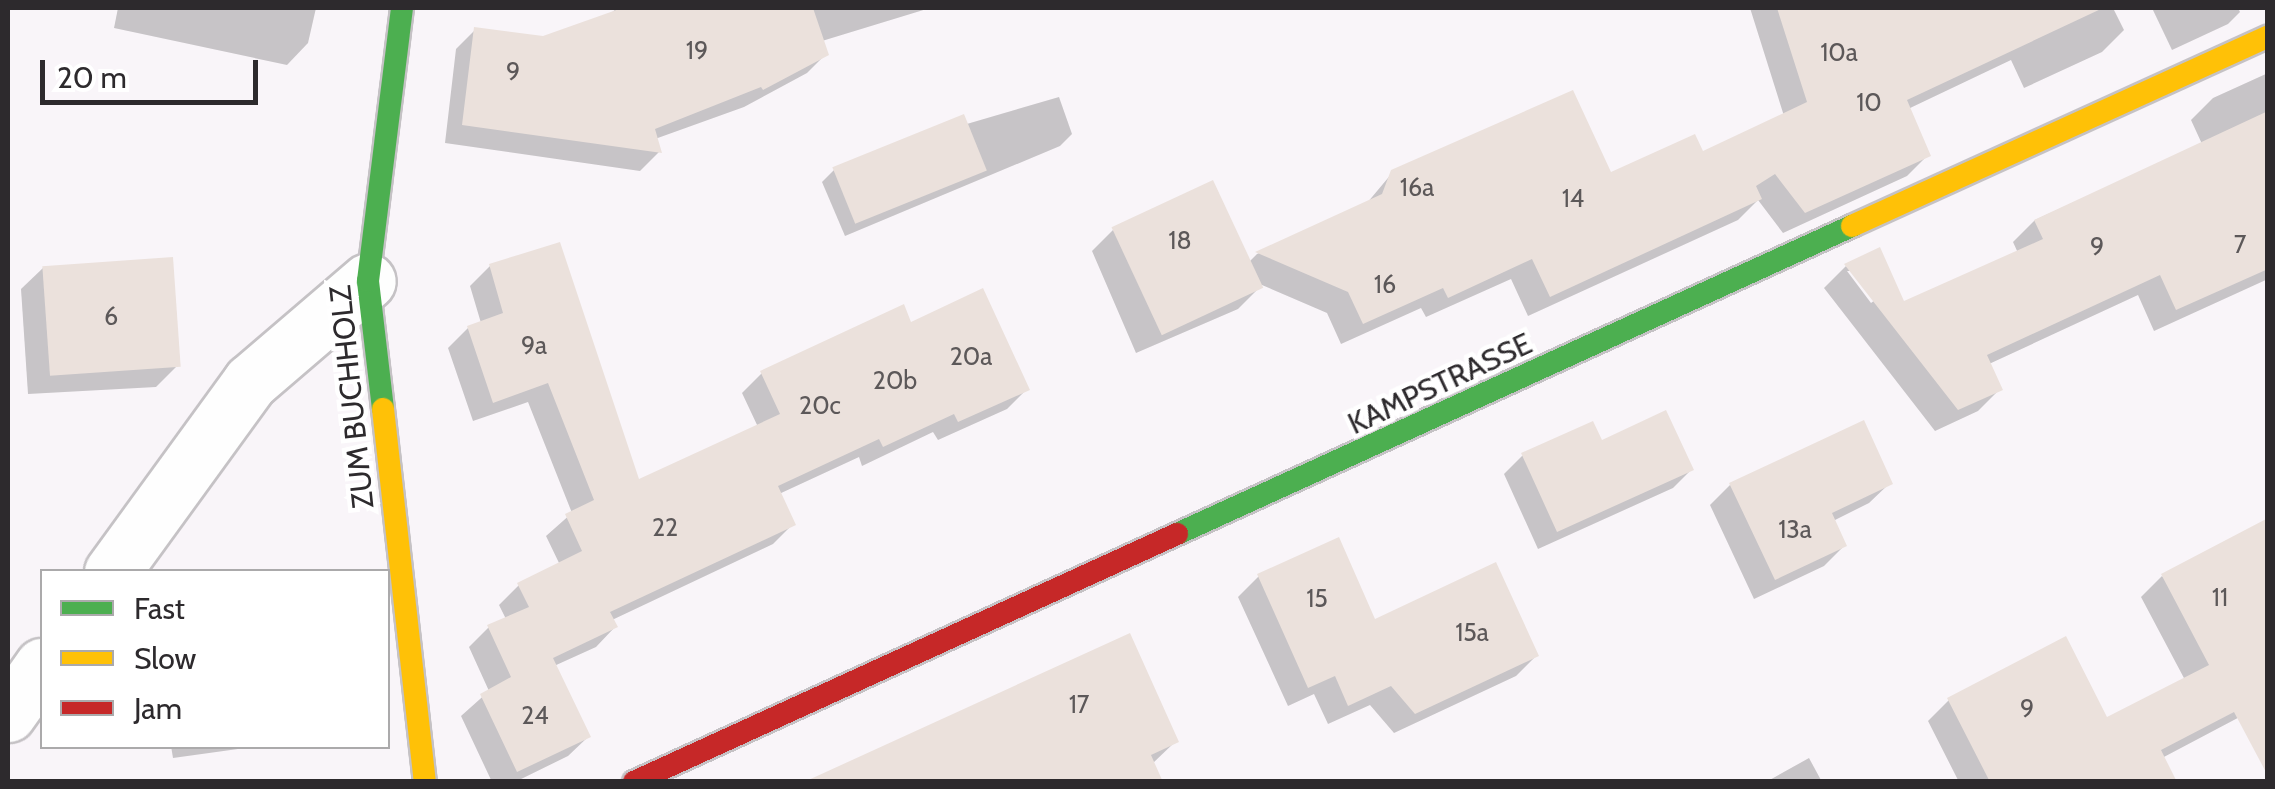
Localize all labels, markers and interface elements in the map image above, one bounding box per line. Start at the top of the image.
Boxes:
house number: 19 [686,35,708,65]
house number: 10a [1820,37,1858,67]
scale bar [45,40,262,102]
house number: 9 [506,56,520,86]
text: 20 m [57,59,127,96]
house number: 10 [1856,87,1882,117]
house number: 16a [1400,172,1434,202]
house number: 14 [1562,183,1584,213]
house number: 18 [1168,225,1192,255]
house number: 7 [2234,229,2246,259]
house number: 9 [2090,231,2104,261]
house number: 16 [1374,269,1396,299]
street label: ZUM BUCHHOLZ [322,284,382,510]
house number: 6 [104,301,118,331]
street label: KAMPSTRASSE [1342,326,1538,442]
house number: 9a [521,330,547,360]
house number: 20a [950,341,992,371]
house number: 20b [873,365,917,395]
house number: 20c [799,390,841,420]
house number: 22 [652,512,678,542]
house number: 13a [1778,514,1812,544]
legend [40,569,390,749]
house number: 11 [2212,582,2228,612]
house number: 15 [1306,583,1328,613]
text: Fast [134,590,185,627]
house number: 15a [1455,617,1489,647]
text: Slow [134,640,196,677]
house number: 17 [1069,689,1089,719]
text: Jam [134,690,182,727]
house number: 9 [2020,693,2034,723]
house number: 24 [521,700,549,730]

